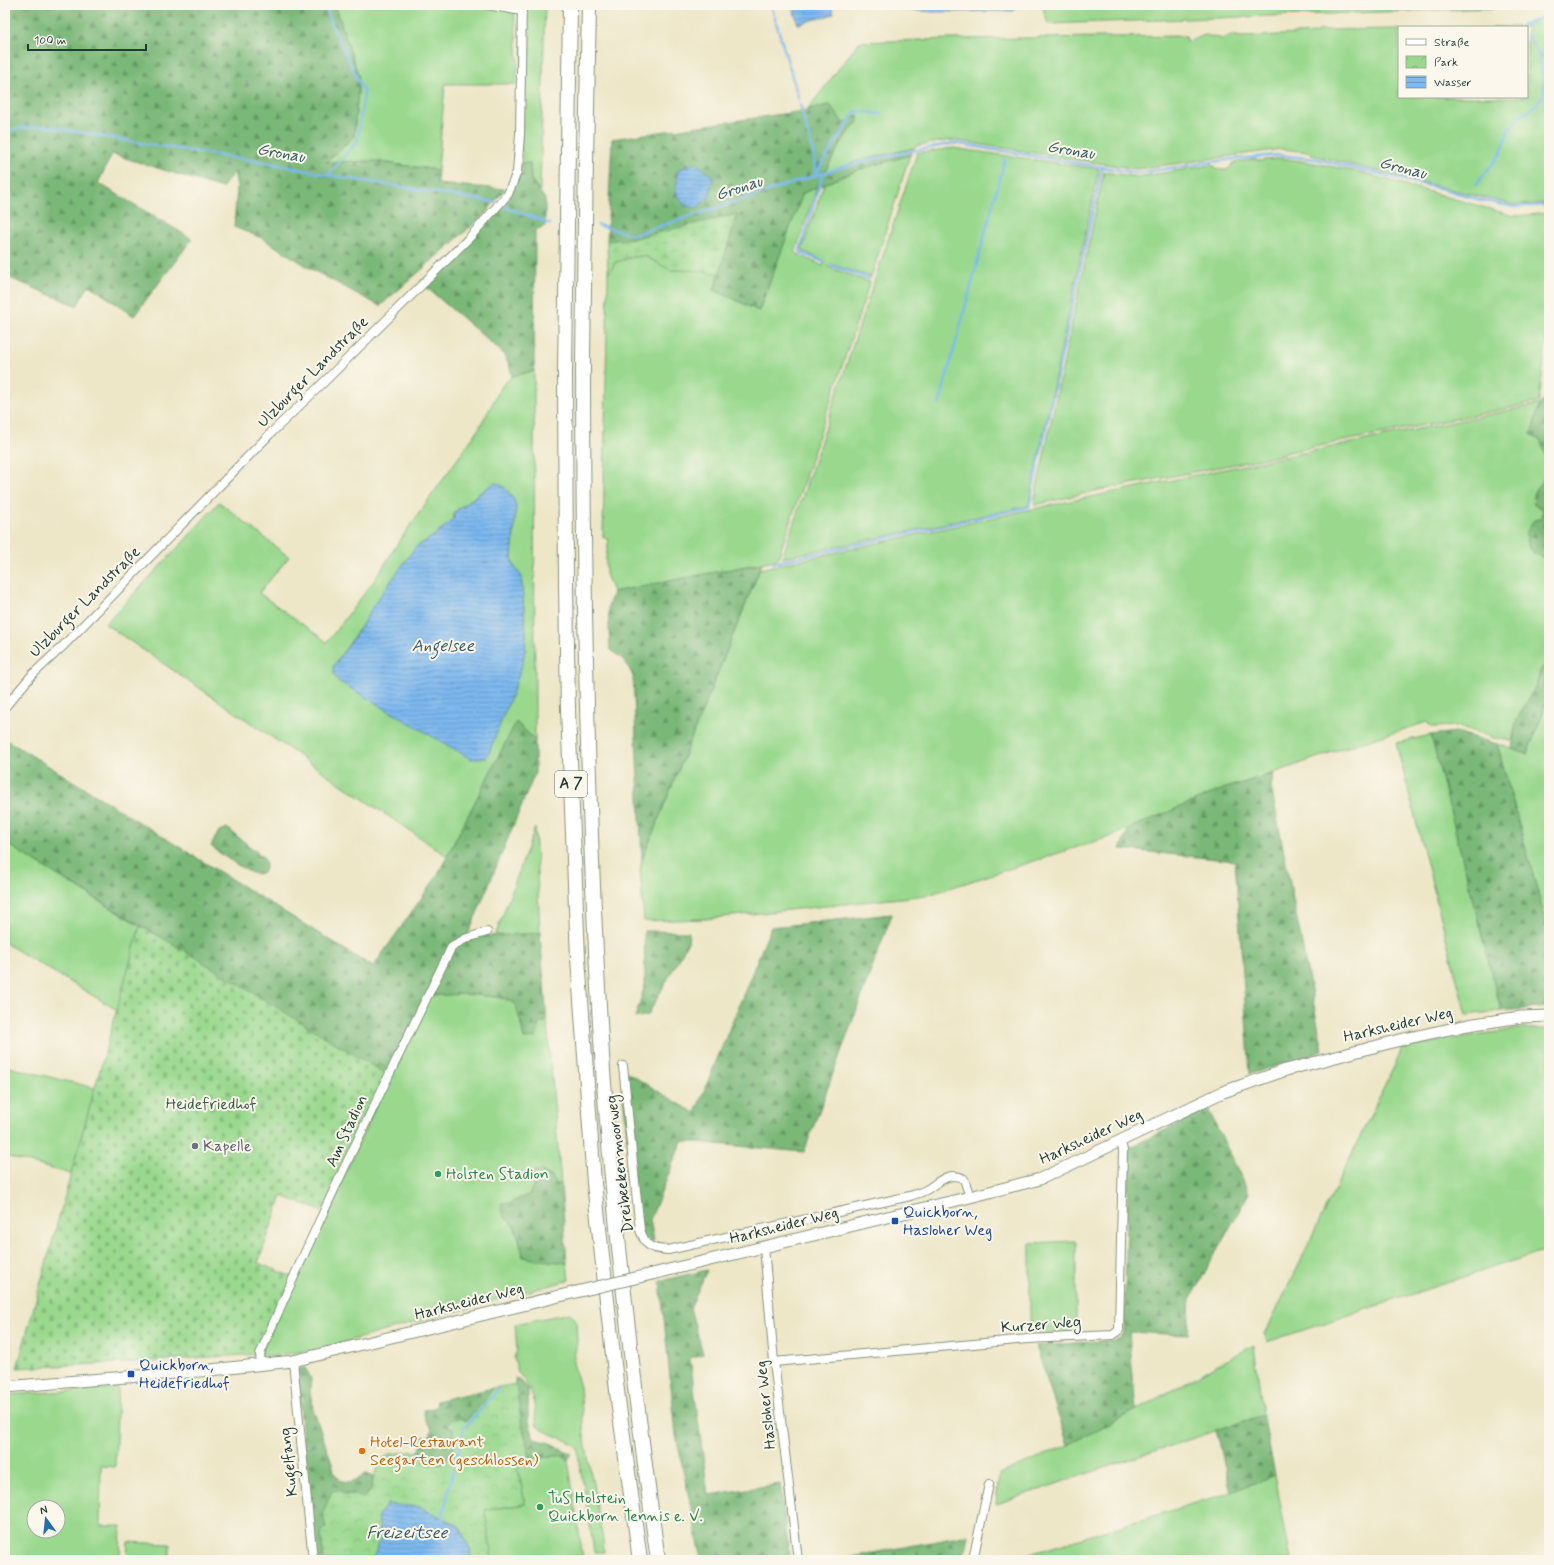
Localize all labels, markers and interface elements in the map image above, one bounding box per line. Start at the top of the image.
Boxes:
scale bar [28,26,146,52]
legend [1398,26,1528,98]
text: 100 m [34,33,66,49]
text: Straße [1434,35,1469,51]
text: Park [1434,55,1458,71]
text: Wasser [1434,75,1472,91]
water label: Gronau [1046,135,1097,165]
water label: Gronau [255,138,308,168]
water label: Gronau [1377,152,1430,185]
water label: Gronau [713,170,766,206]
street label: Ulzburger Landstraße [253,312,374,433]
street label: Ulzburger Landstraße [25,542,146,663]
water label: Angelsee [412,635,475,659]
road number: A 7 [555,771,587,797]
street label: Harksheider Weg [1341,1002,1455,1048]
street label: Am Stadion [321,1091,373,1171]
park label: Heidefriedhof [166,1094,256,1115]
street label: Dreibeekenmoorweg [601,1094,640,1234]
street label: Harksheider Weg [1036,1104,1146,1170]
place label: Kapelle [203,1136,252,1157]
marker: Kapelle [190,1141,200,1151]
place label: Holsten Stadion [446,1164,549,1185]
marker: Holsten Stadion [433,1169,443,1179]
street label: Harksheider Weg [727,1202,841,1250]
place label: Quickborn, Hasloher Weg [903,1202,992,1241]
marker: Quickborn, Hasloher Weg [890,1216,900,1226]
street label: Harksheider Weg [412,1278,526,1326]
street label: Kurzer Weg [1000,1312,1082,1339]
place label: Quickborn, Heidefriedhof [139,1355,230,1394]
street label: Hasloher Weg [751,1360,781,1450]
marker: Quickborn, Heidefriedhof [126,1369,136,1379]
street label: Kugelfang [275,1426,304,1498]
place label: Hotel-Restaurant Seegarten (geschlossen) [370,1432,539,1472]
marker: Hotel-Restaurant Seegarten (geschlossen) [357,1446,367,1456]
place label: TuS Holstein Quickborn Tennis e. V. [548,1488,703,1527]
north arrow [26,1499,66,1539]
marker: TuS Holstein Quickborn Tennis e. V. [535,1502,545,1512]
text: N [38,1503,49,1518]
water label: Freizeitsee [367,1522,449,1544]

